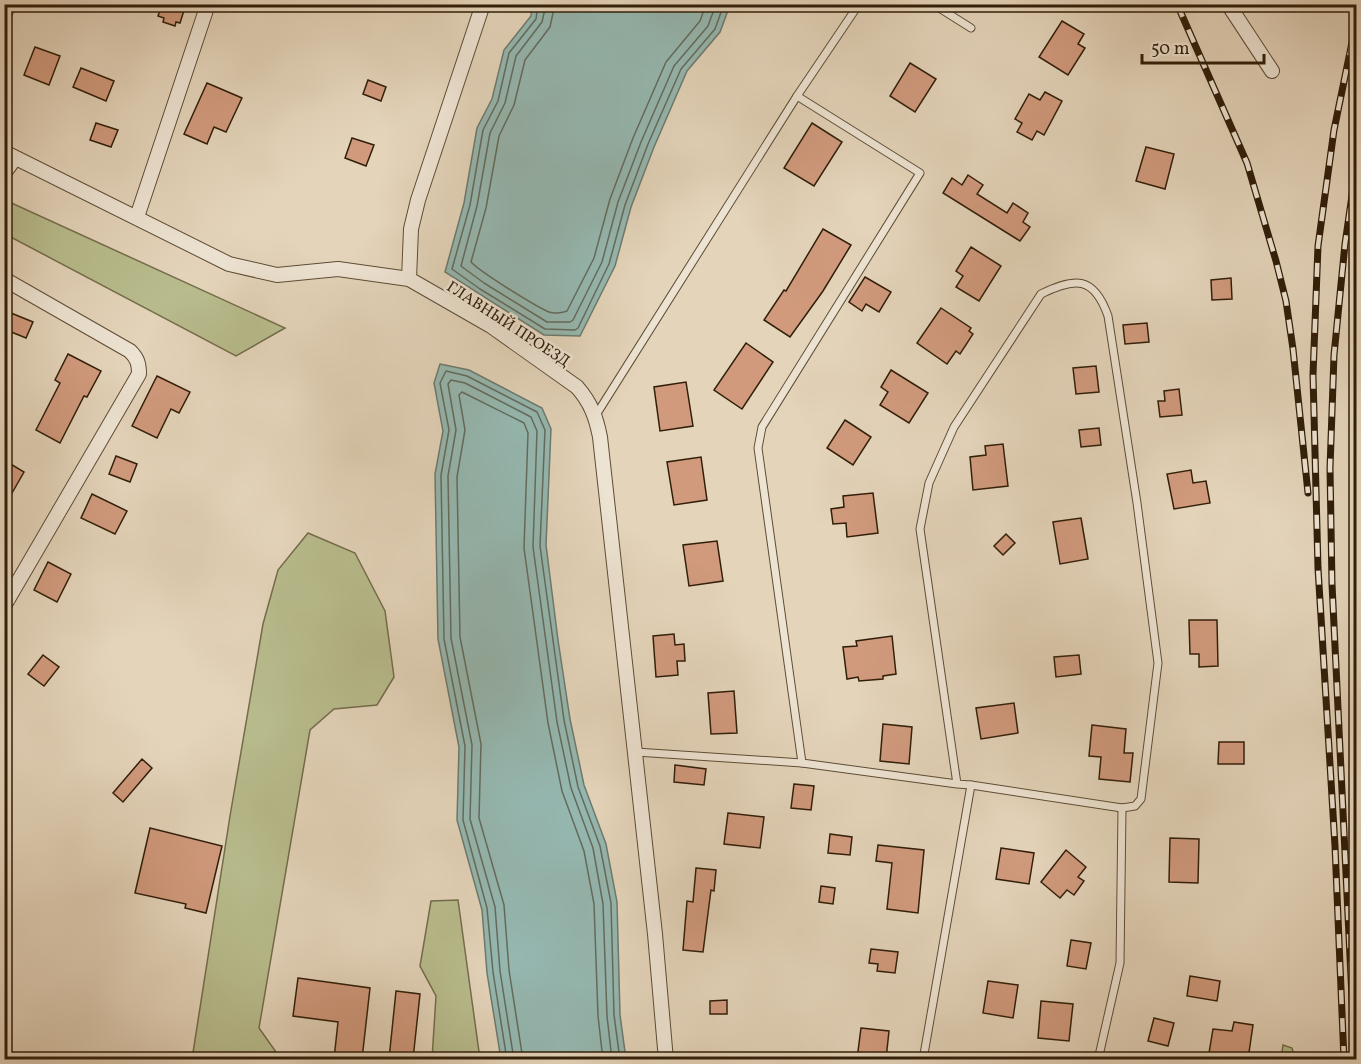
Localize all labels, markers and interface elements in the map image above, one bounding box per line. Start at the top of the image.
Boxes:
scale bar [1142,27,1264,65]
text: 50 m [1151,37,1190,62]
street label: ГЛАВНЫЙ ПРОЕЗД [442,276,574,373]

